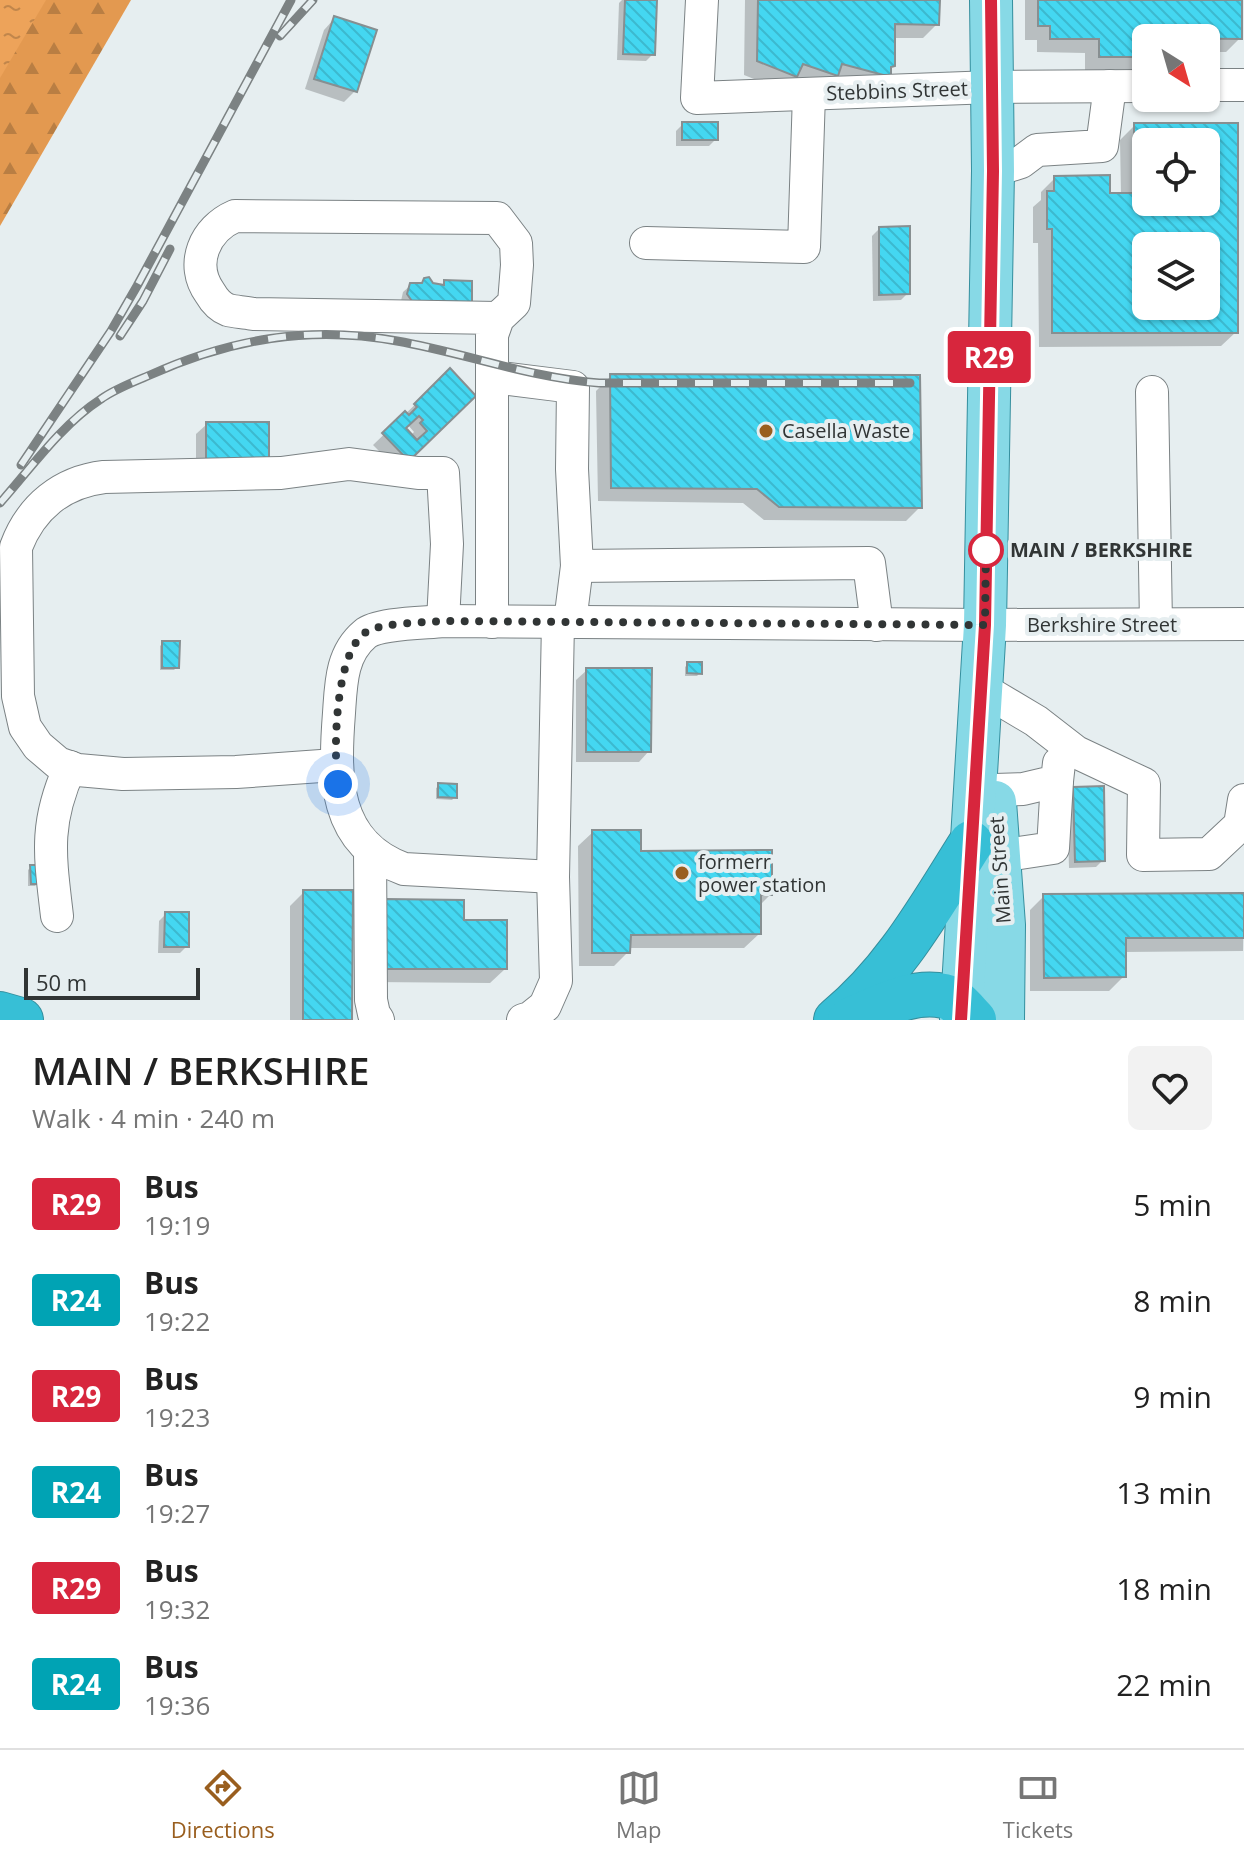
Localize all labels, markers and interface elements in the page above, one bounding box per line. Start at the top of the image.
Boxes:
north arrow [1132,24,1220,112]
map controls [1132,24,1220,320]
street label: Stebbins Street [826,75,968,106]
button: locate [1132,128,1220,216]
button: layers [1132,232,1220,320]
line badge: R29 [943,331,1035,383]
text: R29 [964,338,1014,376]
place label: Casella Waste [782,417,910,444]
marker: Casella Waste [757,422,775,440]
marker: MAIN / BERKSHIRE [969,533,1003,567]
place label: MAIN / BERKSHIRE [1010,536,1193,563]
street label: Berkshire Street [1027,611,1177,638]
your location [318,764,358,804]
street label: Main Street [982,815,1017,925]
place label: formerr power station [698,848,827,898]
marker: formerr power station [673,864,691,882]
scale bar [24,964,200,1000]
text: 50 m [36,967,87,997]
text: MAIN / BERKSHIRE [32,1044,369,1096]
button: heart [1128,1046,1212,1130]
text: Walk · 4 min · 240 m [32,1100,275,1136]
text: Bus [144,1166,199,1207]
text: 5 min [1133,1184,1212,1225]
text: R29 [51,1185,101,1223]
text: 19:19 [144,1207,210,1243]
text: Bus [144,1262,199,1303]
text: 8 min [1133,1280,1212,1321]
text: R24 [51,1281,101,1319]
text: 19:22 [144,1303,210,1339]
text: Bus [144,1358,199,1399]
text: 9 min [1133,1376,1212,1417]
text: R29 [51,1377,101,1415]
text: 19:23 [144,1399,210,1435]
text: Bus [144,1454,199,1495]
text: 13 min [1116,1472,1212,1513]
text: R24 [51,1473,101,1511]
text: 19:27 [144,1495,210,1531]
text: Bus [144,1550,199,1591]
text: 18 min [1116,1568,1212,1609]
text: R29 [51,1569,101,1607]
text: 19:32 [144,1591,210,1627]
text: Bus [144,1646,199,1687]
text: 22 min [1116,1664,1212,1705]
text: R24 [51,1665,101,1703]
text: 19:36 [144,1687,210,1723]
tab: Directions [171,1766,275,1844]
tab: Map [616,1766,662,1844]
tab: Tickets [1003,1766,1073,1844]

